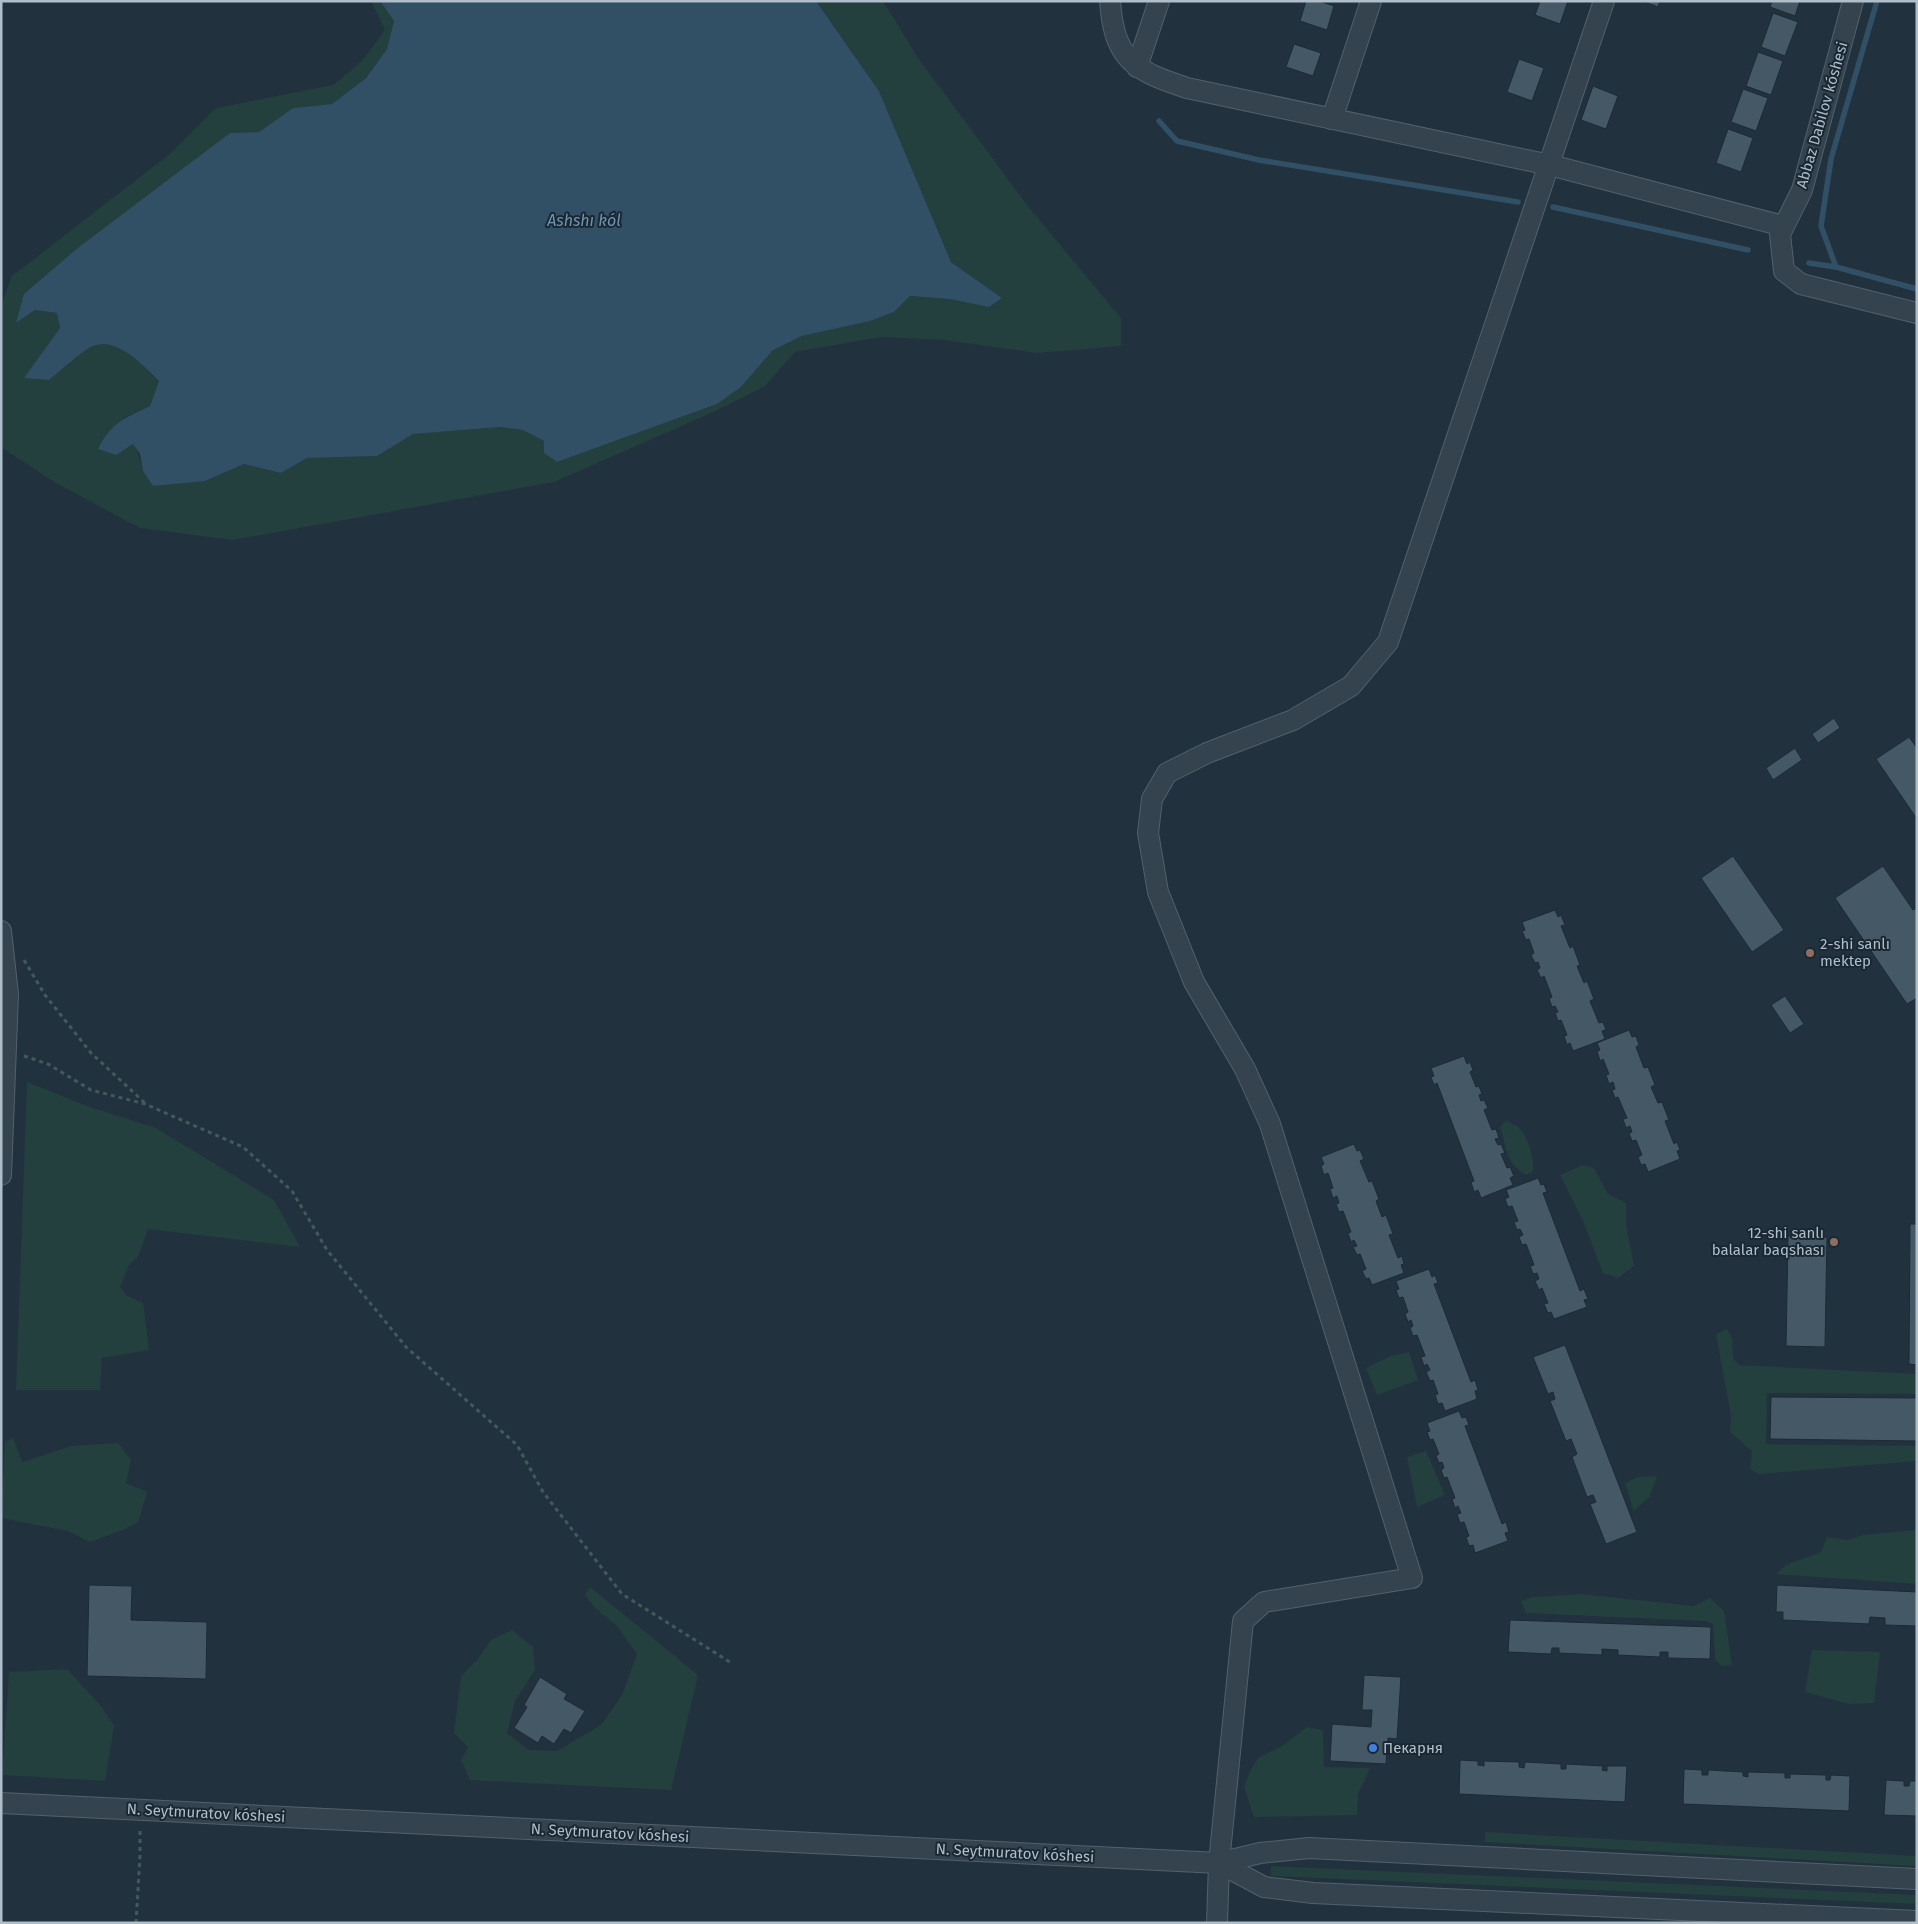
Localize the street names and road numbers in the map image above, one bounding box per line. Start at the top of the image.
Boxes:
street label: Abbaz Dabilov kóshesi [1792,40,1852,190]
street label: N. Seytmuratov kóshesi [126,1800,286,1826]
street label: N. Seytmuratov kóshesi [530,1820,690,1846]
street label: N. Seytmuratov kóshesi [935,1840,1095,1866]

